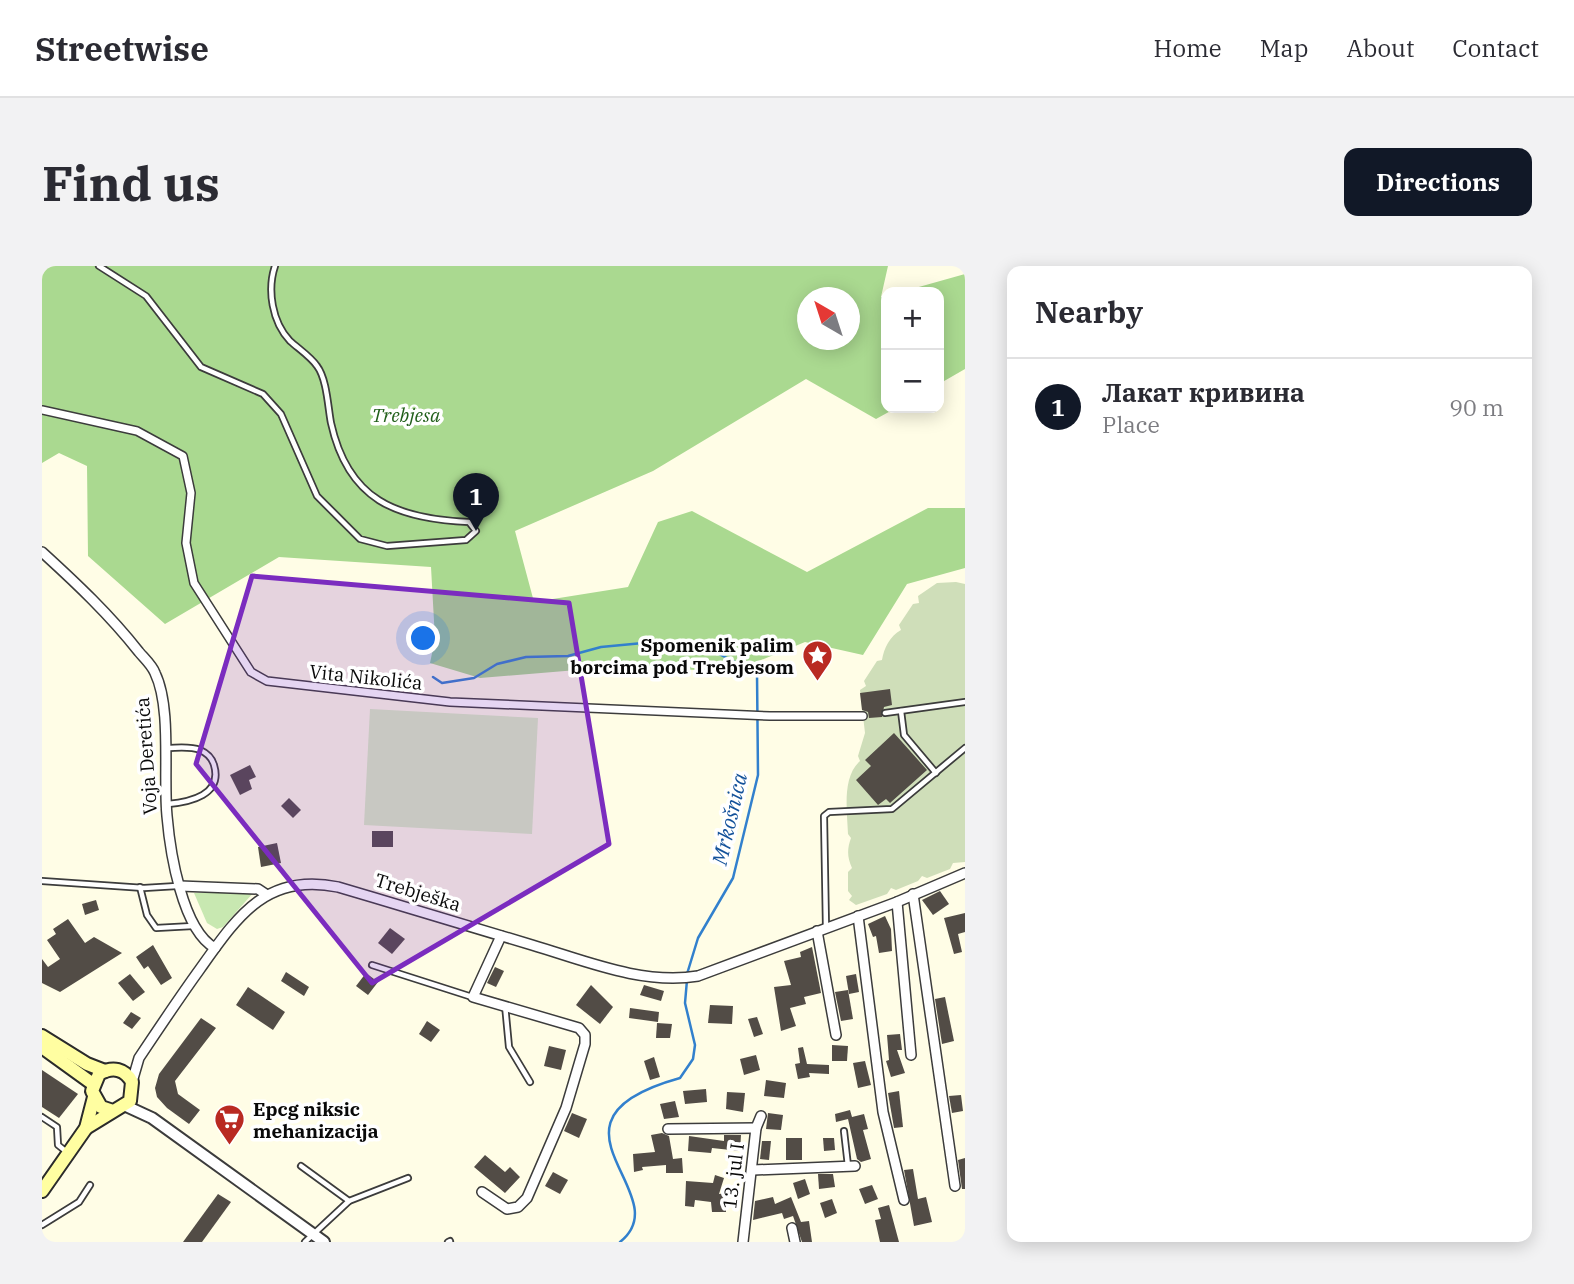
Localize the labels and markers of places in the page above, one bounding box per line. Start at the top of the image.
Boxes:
pin: 1 [453,473,499,531]
place label: Spomenik palim borcima pod Trebjesom [570,633,794,679]
place icon: Spomenik palim borcima pod Trebjesom [800,639,834,683]
place label: Epcg niksic mehanizacija [253,1097,379,1143]
supermarket icon: Epcg niksic mehanizacija [213,1103,247,1147]

